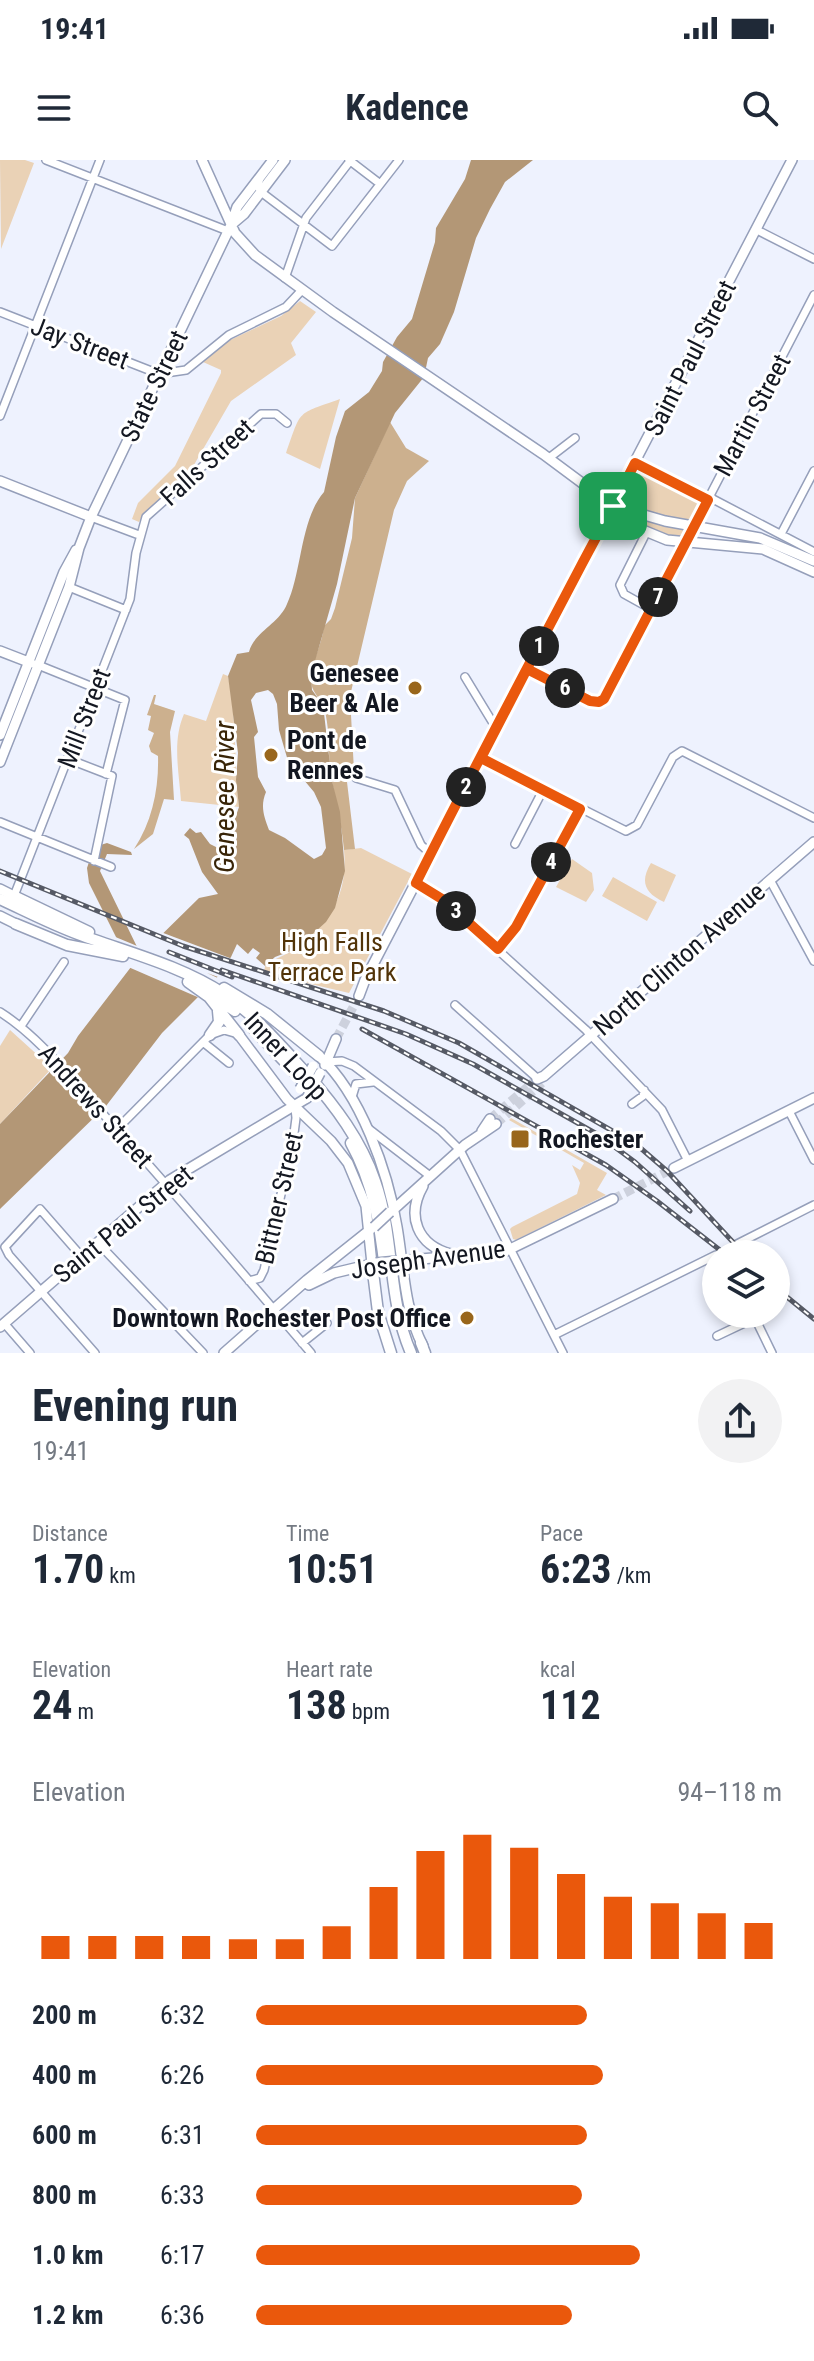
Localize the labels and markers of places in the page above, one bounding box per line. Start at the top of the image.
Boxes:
pin [579,472,647,540]
pin: 7 [638,577,678,617]
pin: 1 [519,626,559,666]
place label: Genesee Beer & Ale [289,658,399,718]
pin: 6 [545,668,585,708]
marker: Genesee Beer & Ale [406,679,424,697]
place label: Pont de Rennes [287,725,367,785]
marker: Pont de Rennes [262,746,280,764]
pin: 2 [446,767,486,807]
pin: 4 [531,842,571,882]
pin: 3 [436,891,476,931]
place label: Rochester [538,1124,644,1154]
marker: Rochester [509,1128,531,1150]
place label: Downtown Rochester Post Office [112,1303,451,1333]
marker: Downtown Rochester Post Office [458,1309,476,1327]

